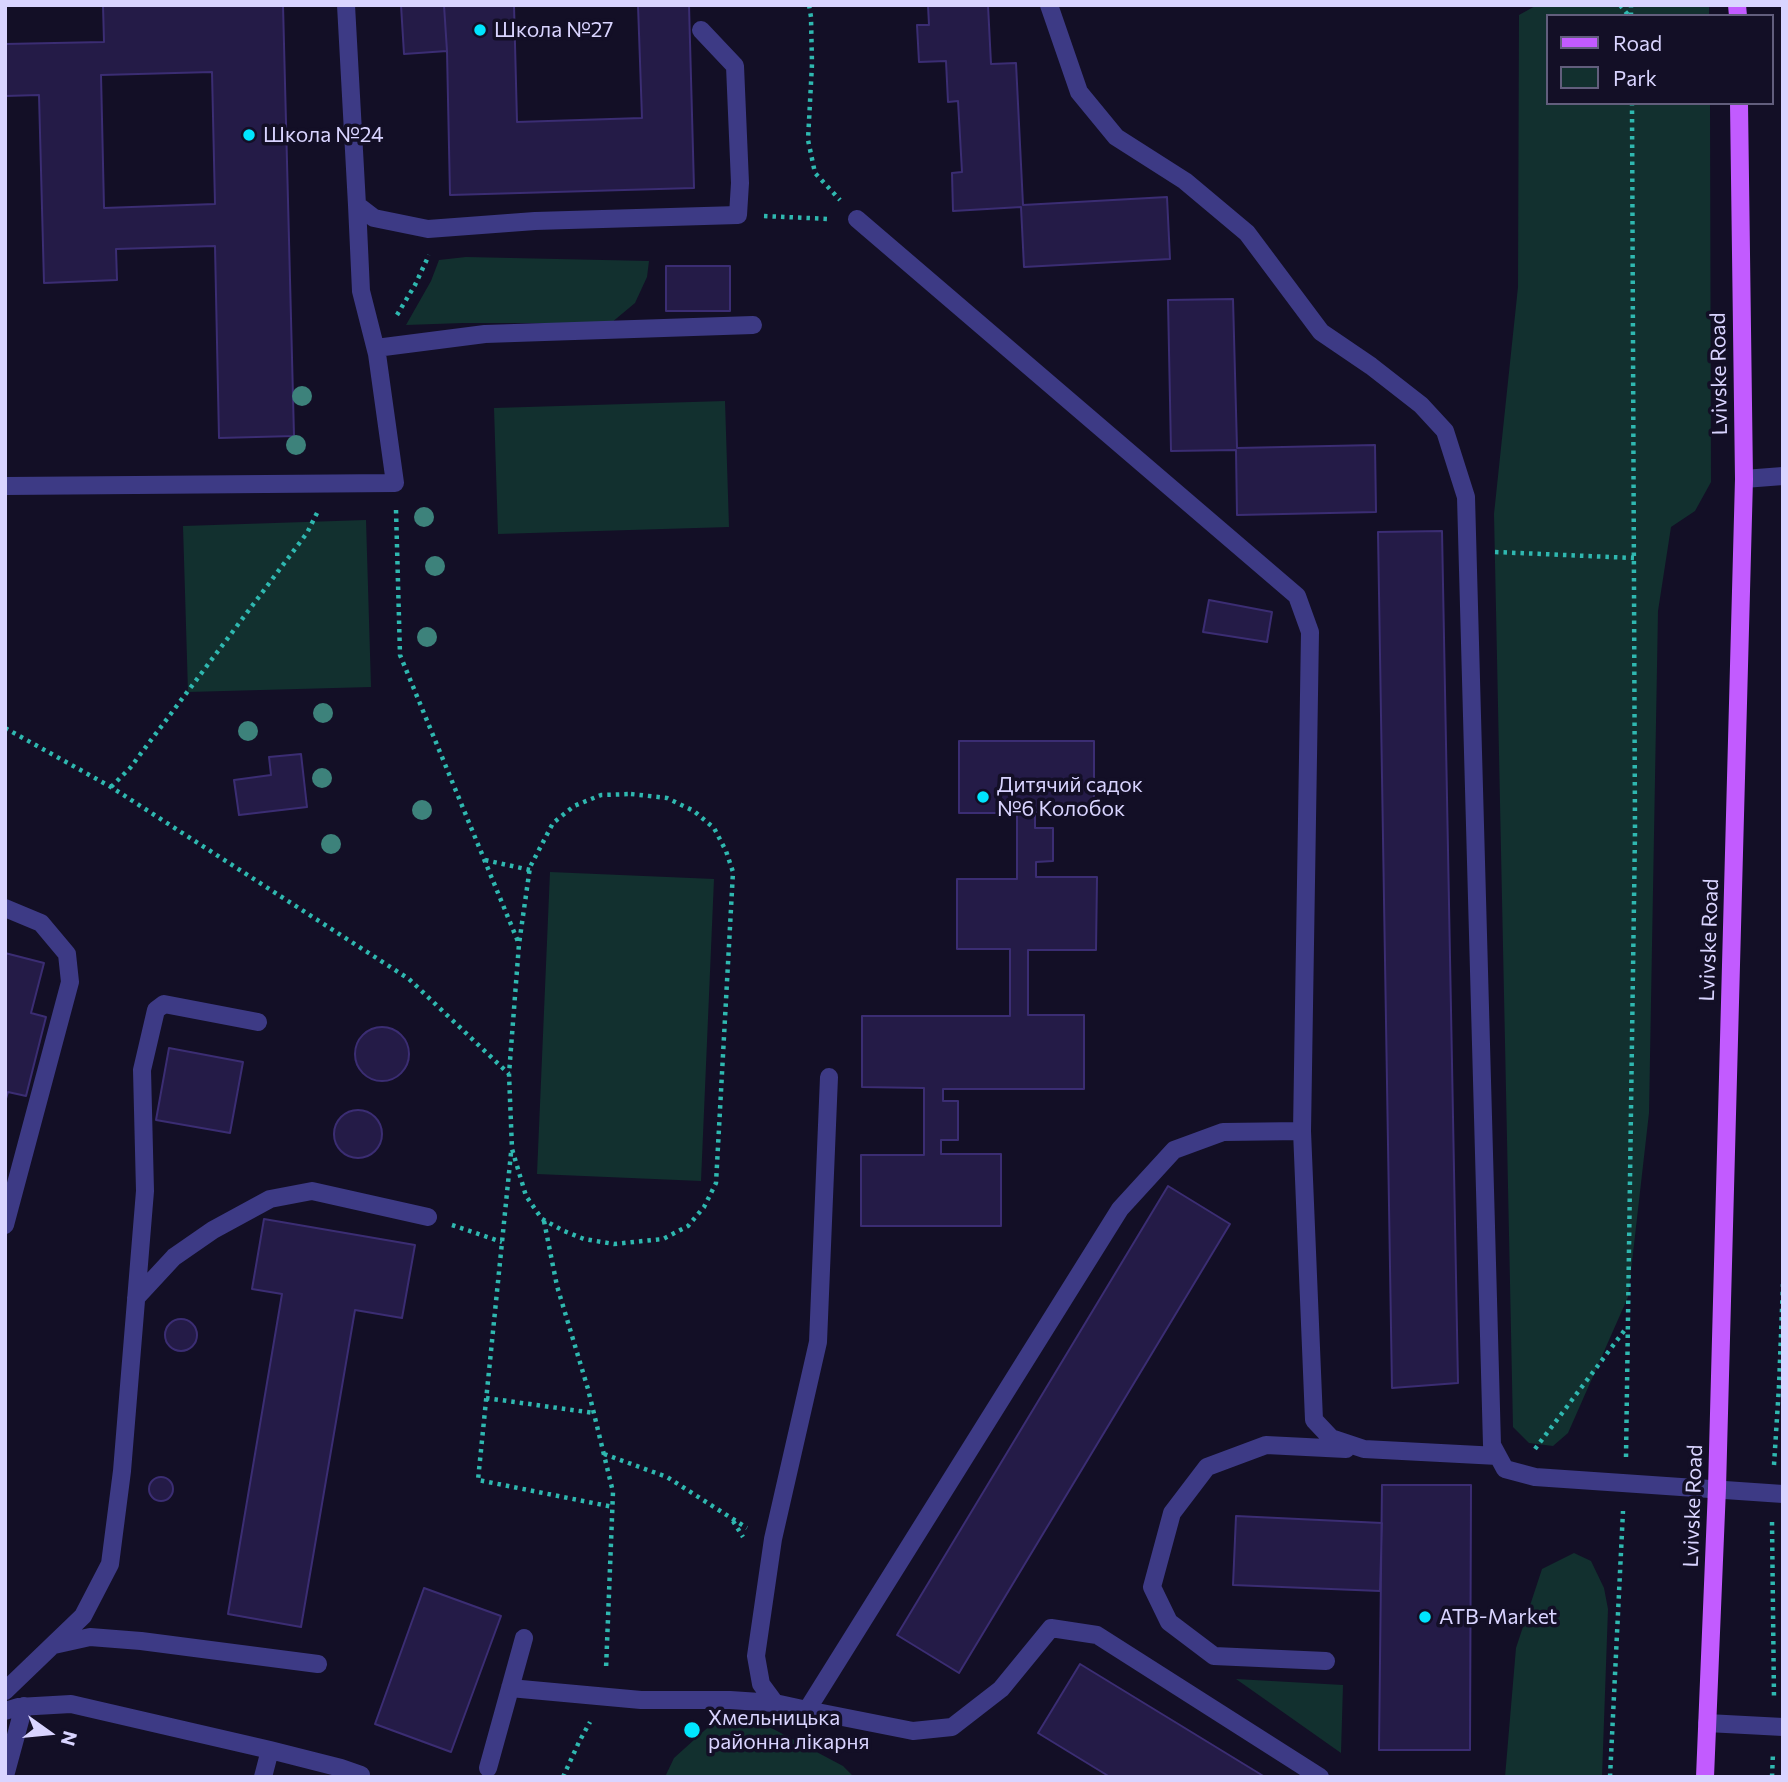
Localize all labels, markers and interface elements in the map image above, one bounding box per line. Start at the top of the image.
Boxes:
legend [1546,14,1774,105]
place label: Школа №27 [494,17,613,43]
marker: Школа №27 [472,22,488,38]
text: Road [1613,30,1662,55]
text: Park [1613,65,1657,90]
place label: Школа №24 [263,122,384,148]
marker: Школа №24 [241,127,257,143]
street label: Lvivske Road [1705,312,1733,436]
place label: Дитячий садок №6 Колобок [997,772,1143,822]
marker: Дитячий садок №6 Колобок [975,789,991,805]
street label: Lvivske Road [1694,878,1724,1002]
street label: Lvivske Road [1678,1444,1708,1568]
place label: ATB-Market [1439,1604,1557,1630]
marker: ATB-Market [1417,1609,1433,1625]
north arrow [14,1698,84,1768]
place label: Хмельницька районна лікарня [708,1705,870,1755]
marker: Хмельницька районна лікарня [682,1720,702,1740]
text: N [57,1729,83,1748]

